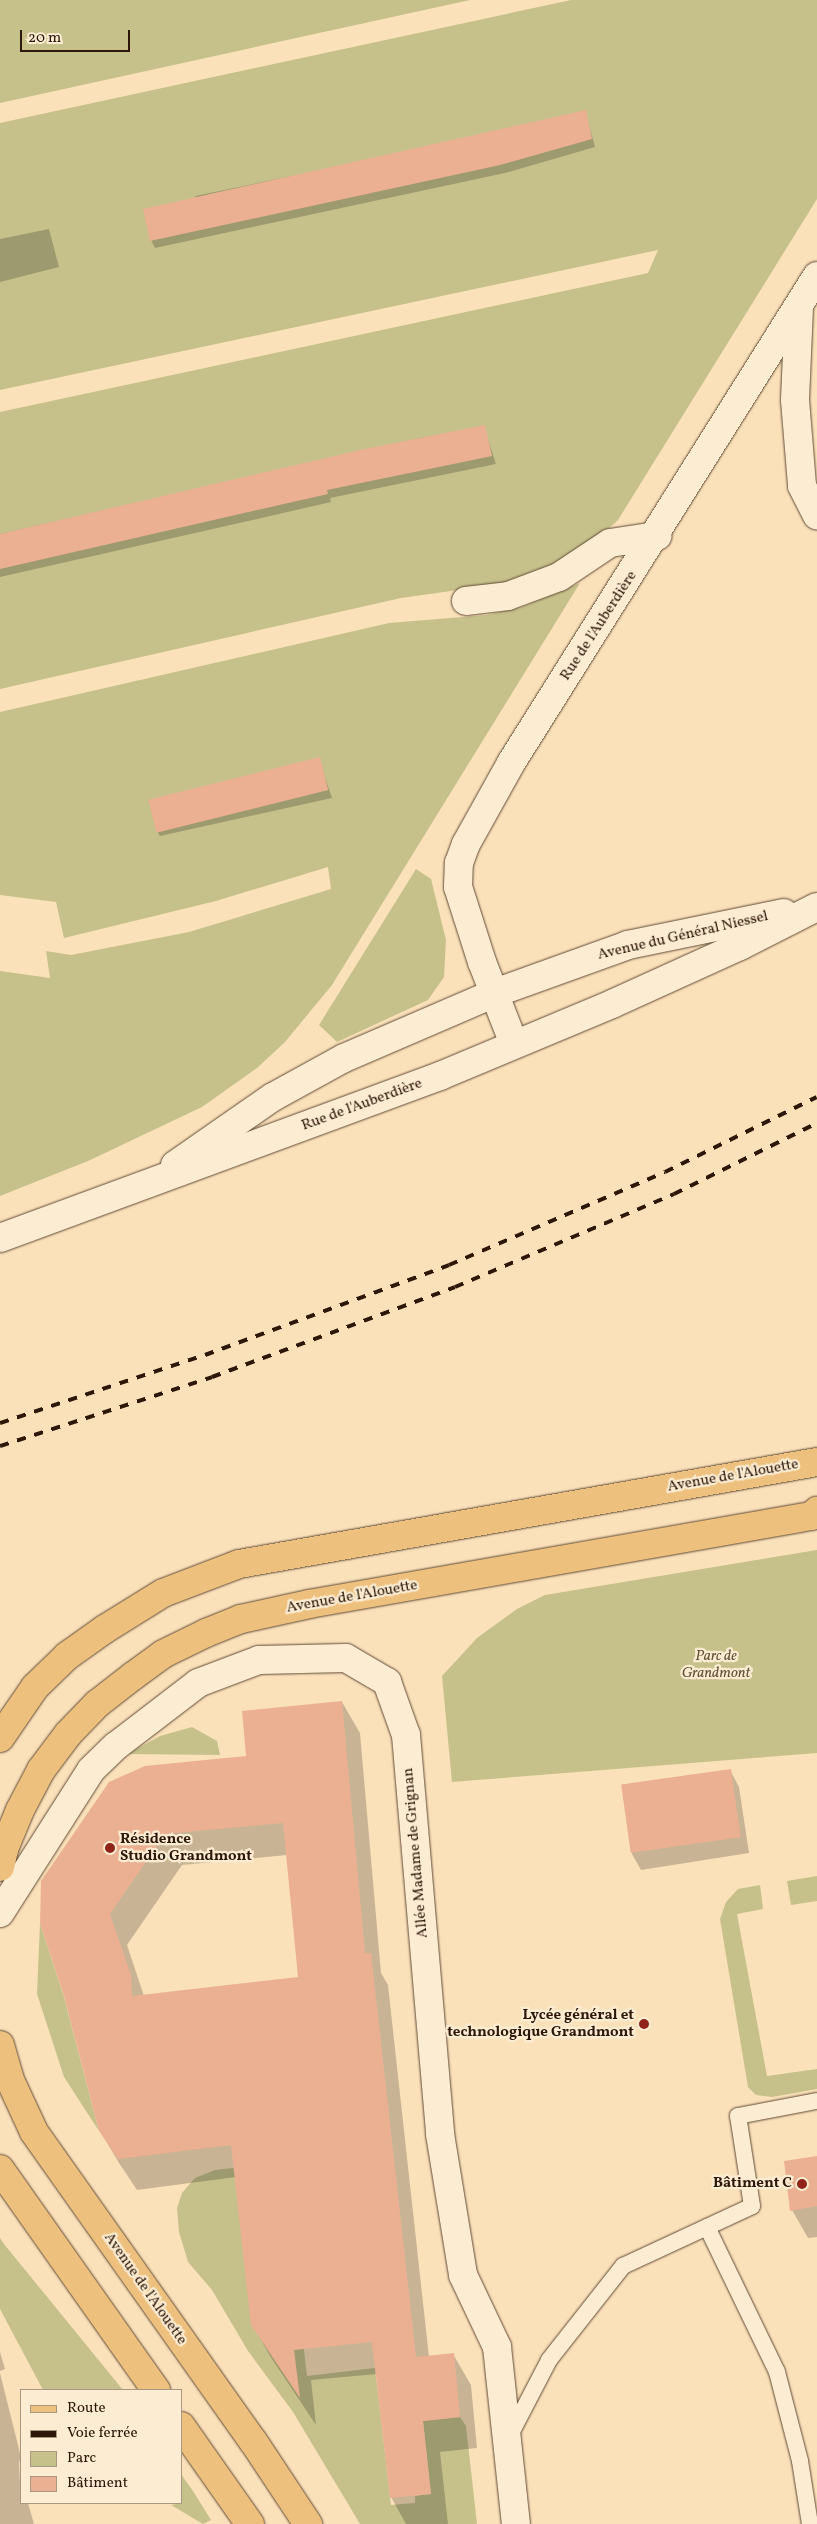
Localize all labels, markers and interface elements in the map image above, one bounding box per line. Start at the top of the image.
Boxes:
scale bar [22,20,132,52]
text: 20 m [28,28,61,49]
street label: Rue de l'Auberdière [557,568,641,684]
street label: Avenue du Général Niessel [596,908,770,964]
street label: Rue de l'Auberdière [299,1075,425,1135]
street label: Avenue de l'Alouette [666,1456,800,1496]
street label: Avenue de l'Alouette [285,1577,419,1617]
park label: Parc de Grandmont [682,1647,750,1682]
street label: Allée Madame de Grignan [400,1767,432,1939]
place label: Résidence Studio Grandmont [120,1830,252,1865]
marker: Résidence Studio Grandmont [104,1842,116,1854]
place label: Lycée général et technologique Grandmont [447,2006,634,2041]
marker: Lycée général et technologique Grandmont [638,2018,650,2030]
place label: Bâtiment C [713,2175,792,2193]
marker: Bâtiment C [796,2178,808,2190]
street label: Avenue de l'Alouette [100,2230,190,2348]
legend [20,2389,182,2504]
text: Route [67,2398,106,2419]
text: Voie ferrée [67,2423,138,2444]
text: Parc [67,2448,96,2469]
text: Bâtiment [67,2473,128,2494]

